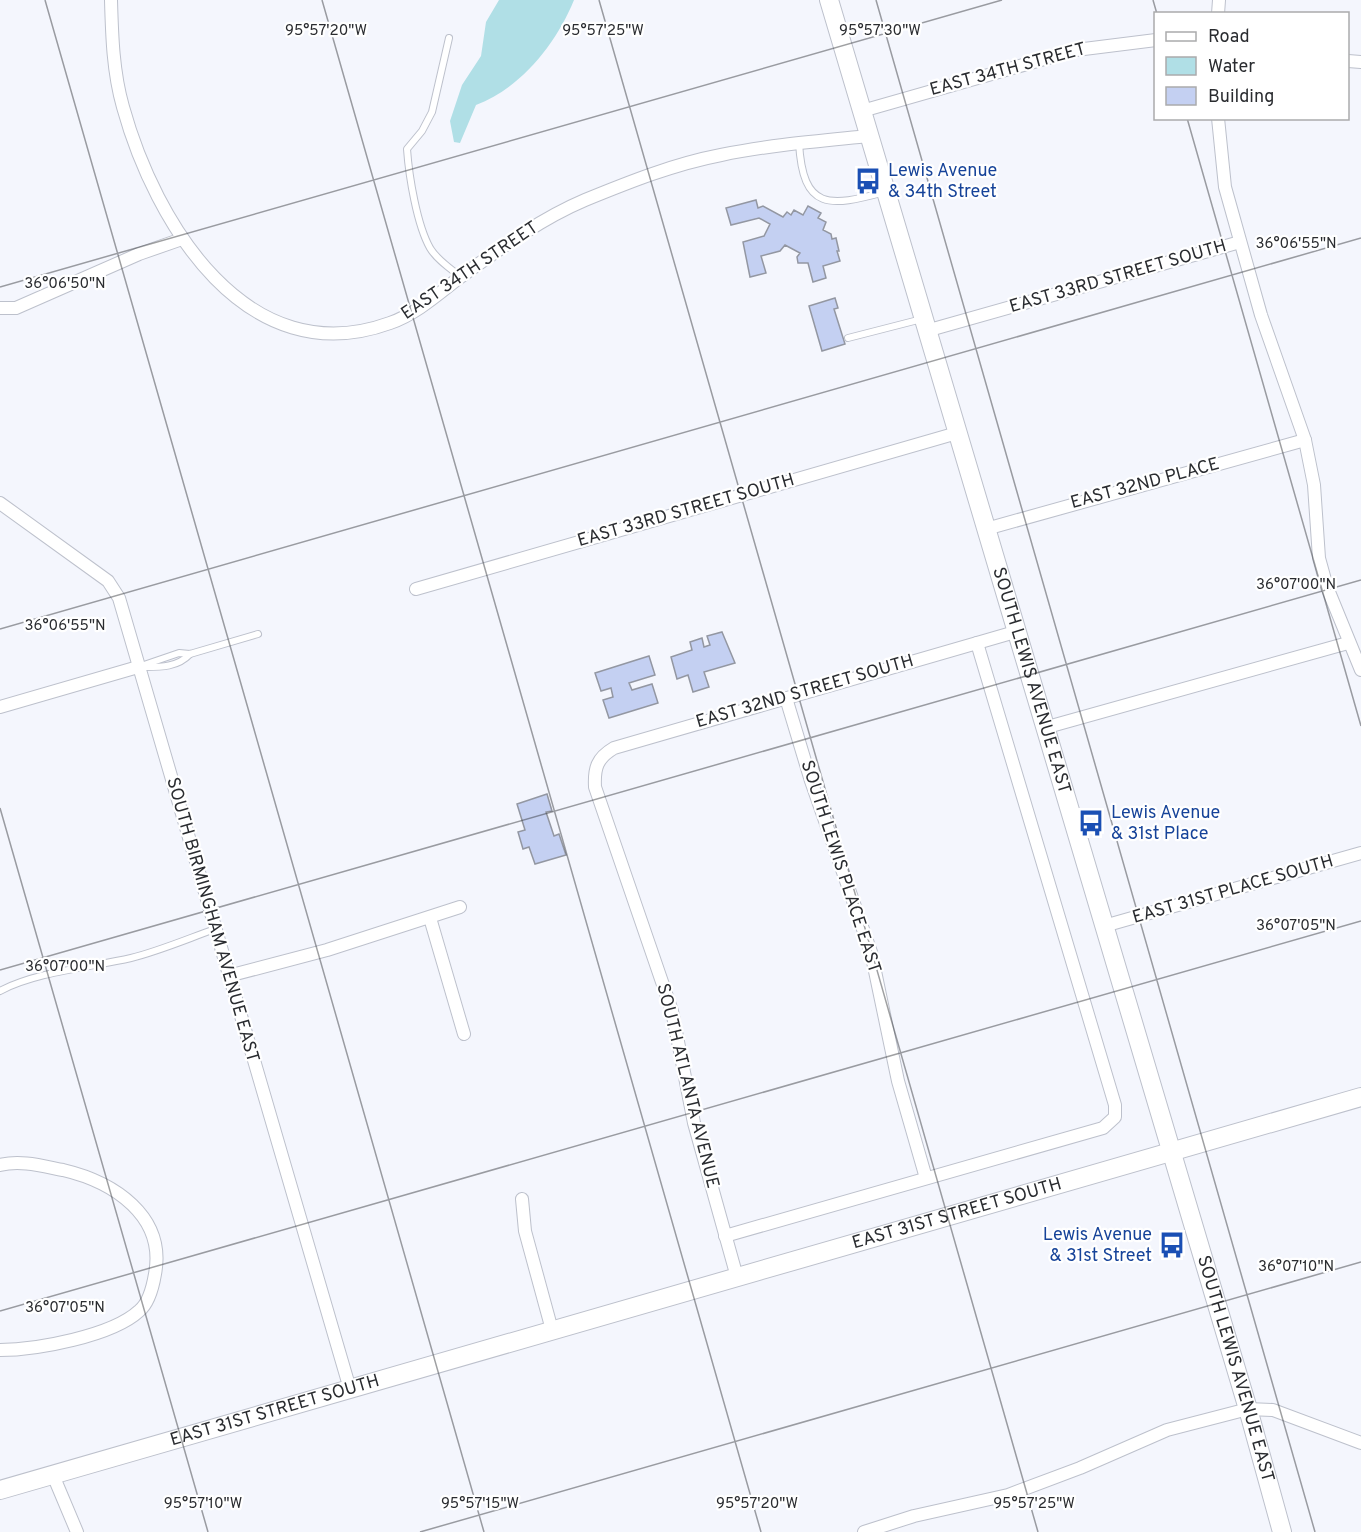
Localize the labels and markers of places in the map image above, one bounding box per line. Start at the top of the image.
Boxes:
place label: Lewis Avenue & 34th Street [888,160,997,204]
bus stop icon: Lewis Avenue & 34th Street [853,166,883,196]
place label: Lewis Avenue & 31st Place [1111,802,1220,846]
bus stop icon: Lewis Avenue & 31st Place [1076,808,1106,838]
place label: Lewis Avenue & 31st Street [1043,1224,1152,1268]
bus stop icon: Lewis Avenue & 31st Street [1157,1230,1187,1260]

